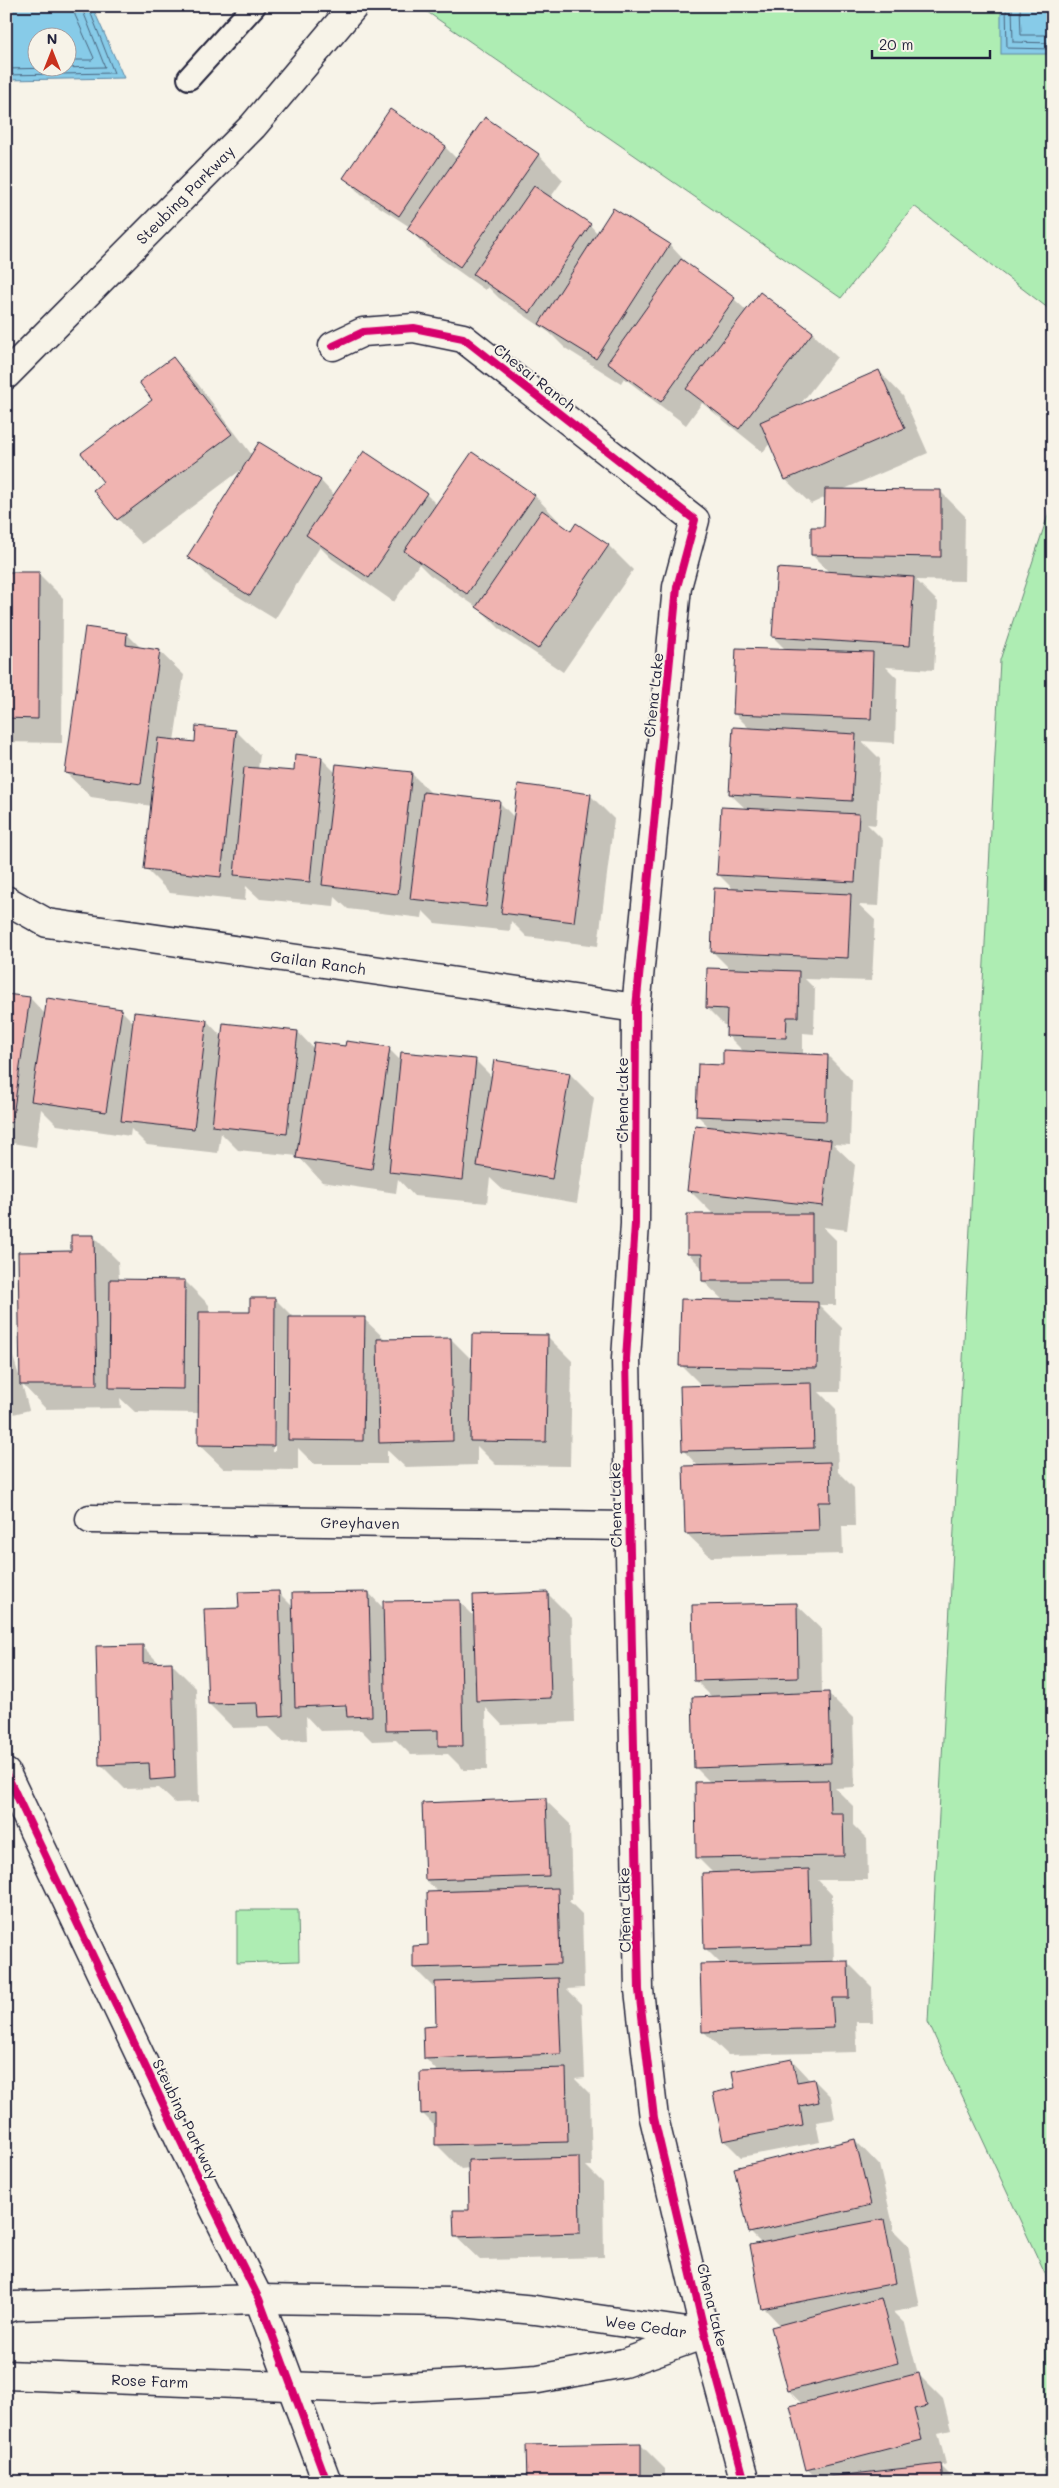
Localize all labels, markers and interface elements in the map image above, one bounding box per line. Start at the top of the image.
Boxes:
north arrow [28,28,78,78]
scale bar [872,28,989,60]
text: N [47,29,57,48]
text: 20 m [879,34,913,54]
street label: Steubing Parkway [131,141,238,248]
street label: Chesai Ranch [490,339,580,415]
street label: Chena Lake [639,651,667,739]
street label: Gailan Ranch [269,945,367,979]
street label: Chena Lake [612,1057,632,1143]
street label: Chena Lake [604,1462,626,1548]
street label: Greyhaven [320,1512,400,1533]
street label: Chena Lake [613,1867,635,1953]
street label: Steubing Parkway [148,2056,224,2183]
street label: Chena Lake [693,2261,733,2349]
street label: Wee Cedar [603,2310,688,2342]
street label: Rose Farm [111,2369,189,2392]

